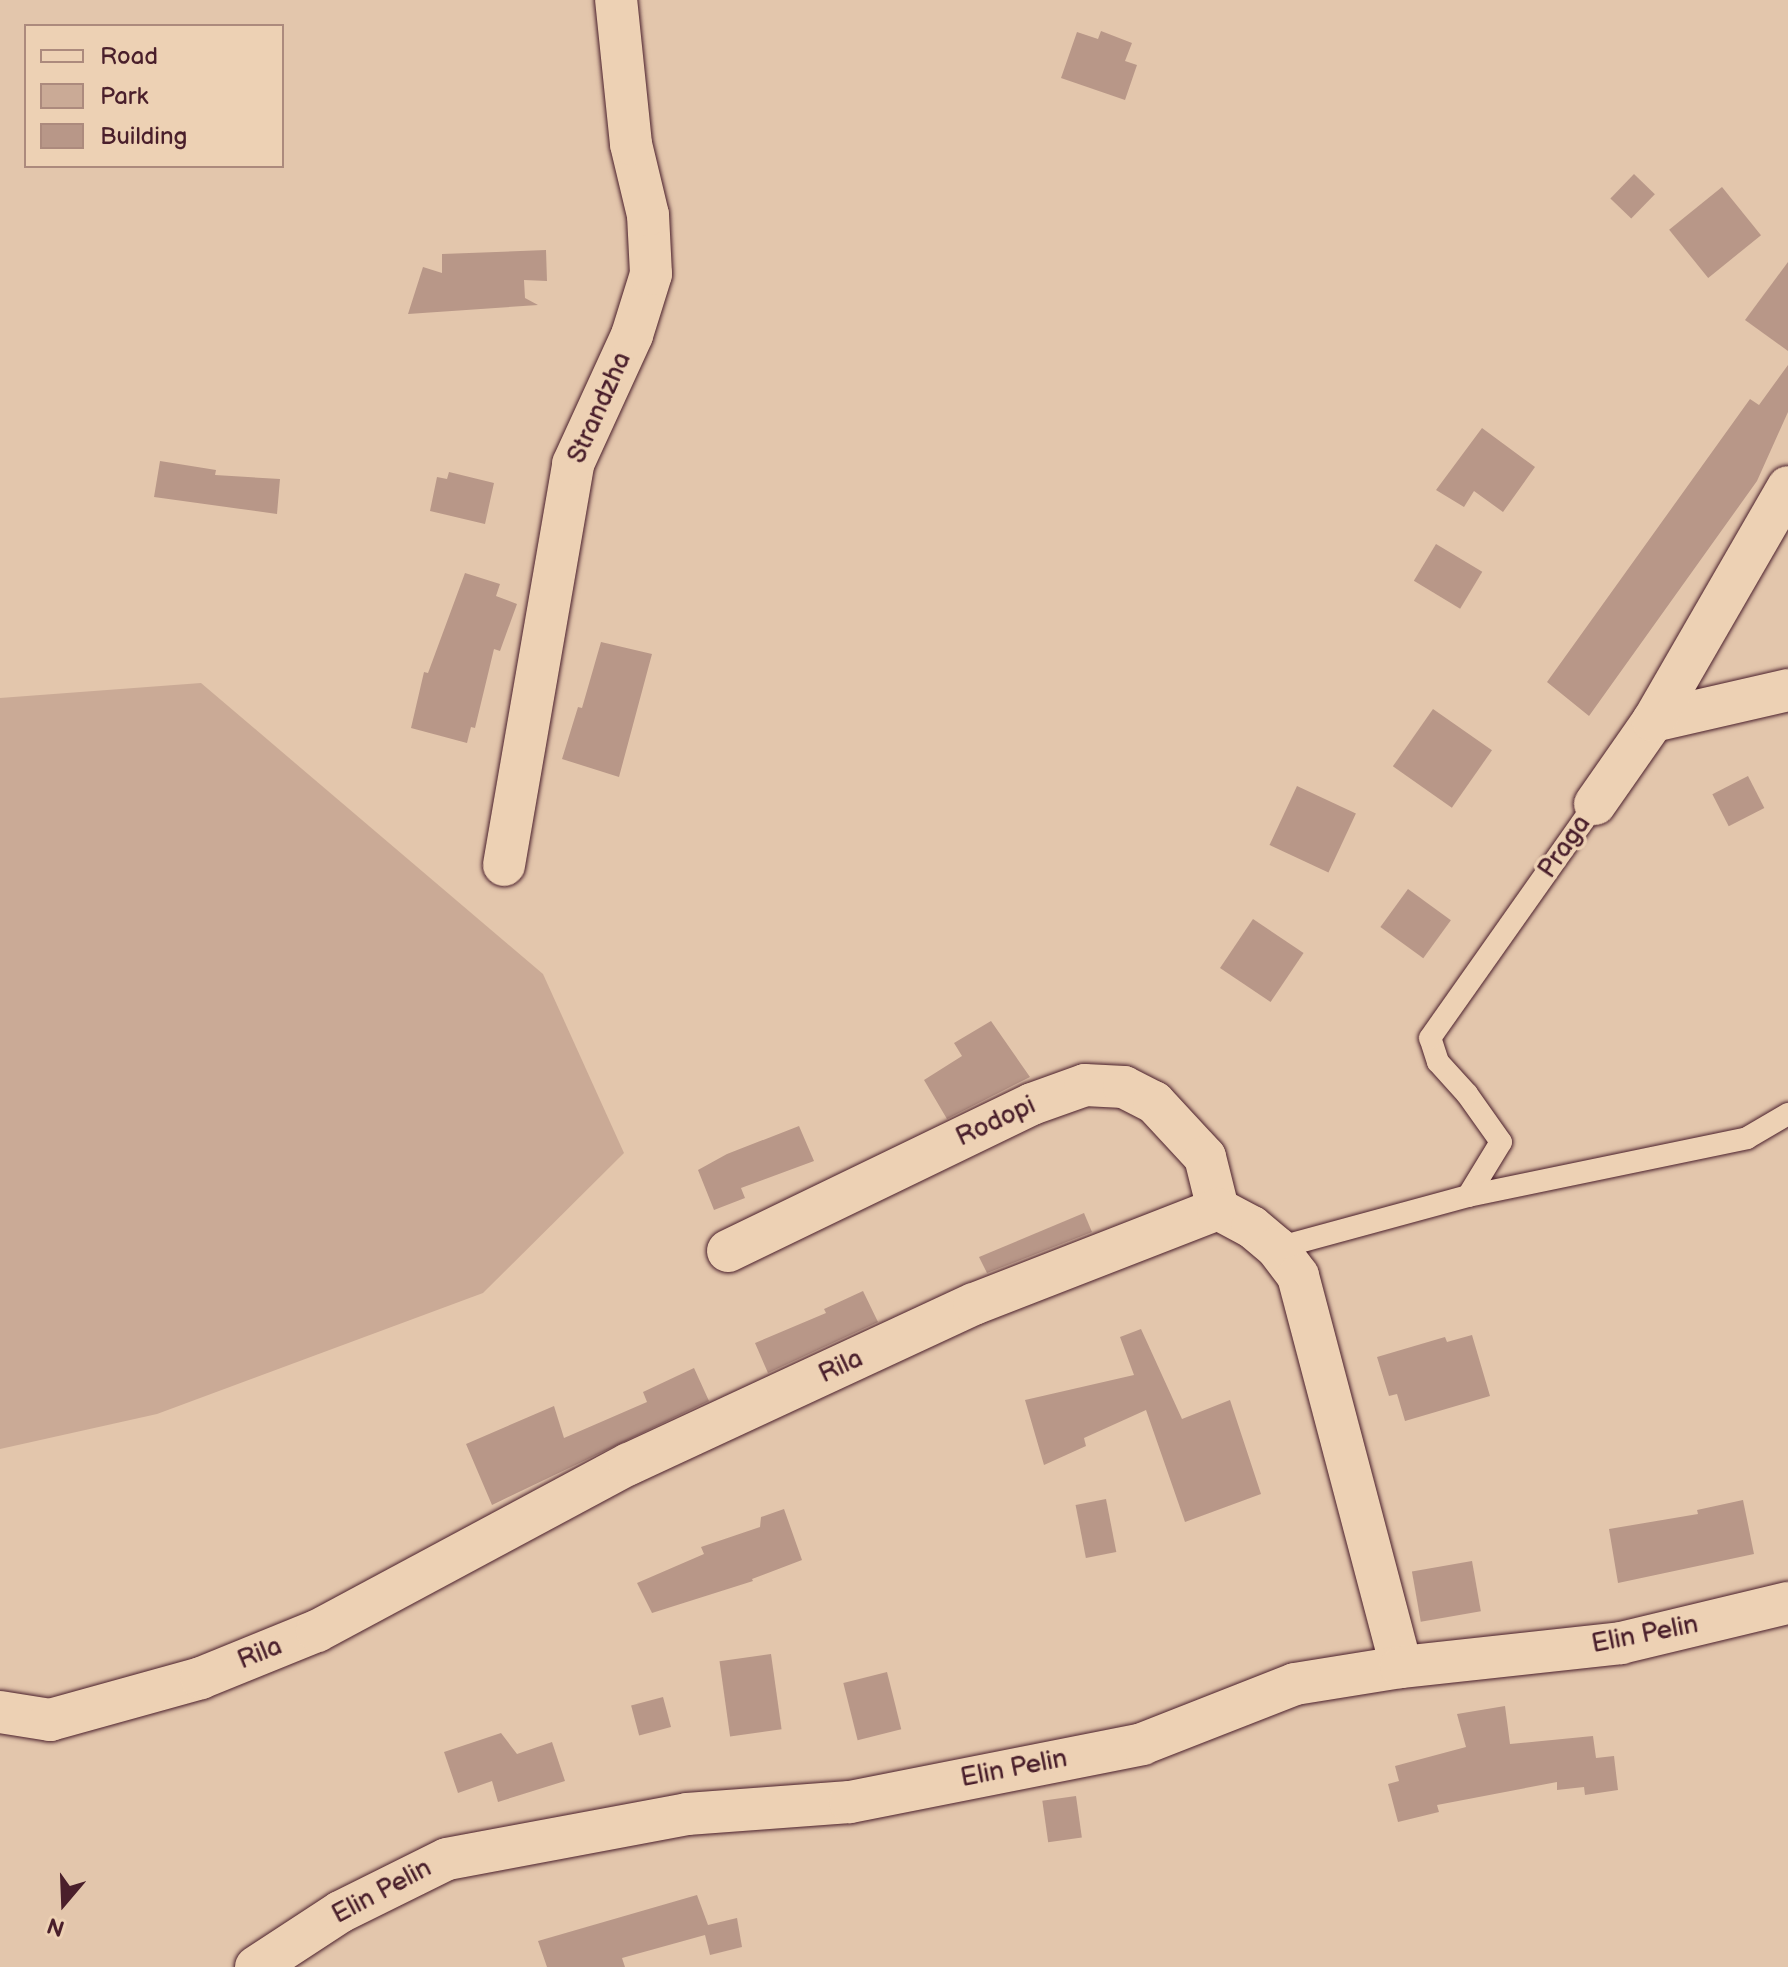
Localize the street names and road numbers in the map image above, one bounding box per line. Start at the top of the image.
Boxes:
street label: Strandzha [562,348,638,468]
street label: Praga [1532,810,1598,884]
street label: Rodopi [951,1090,1041,1154]
street label: Rila [814,1343,868,1391]
street label: Elin Pelin [1589,1609,1701,1661]
street label: Rila [233,1631,287,1677]
street label: Elin Pelin [958,1743,1070,1795]
street label: Elin Pelin [327,1853,437,1931]

